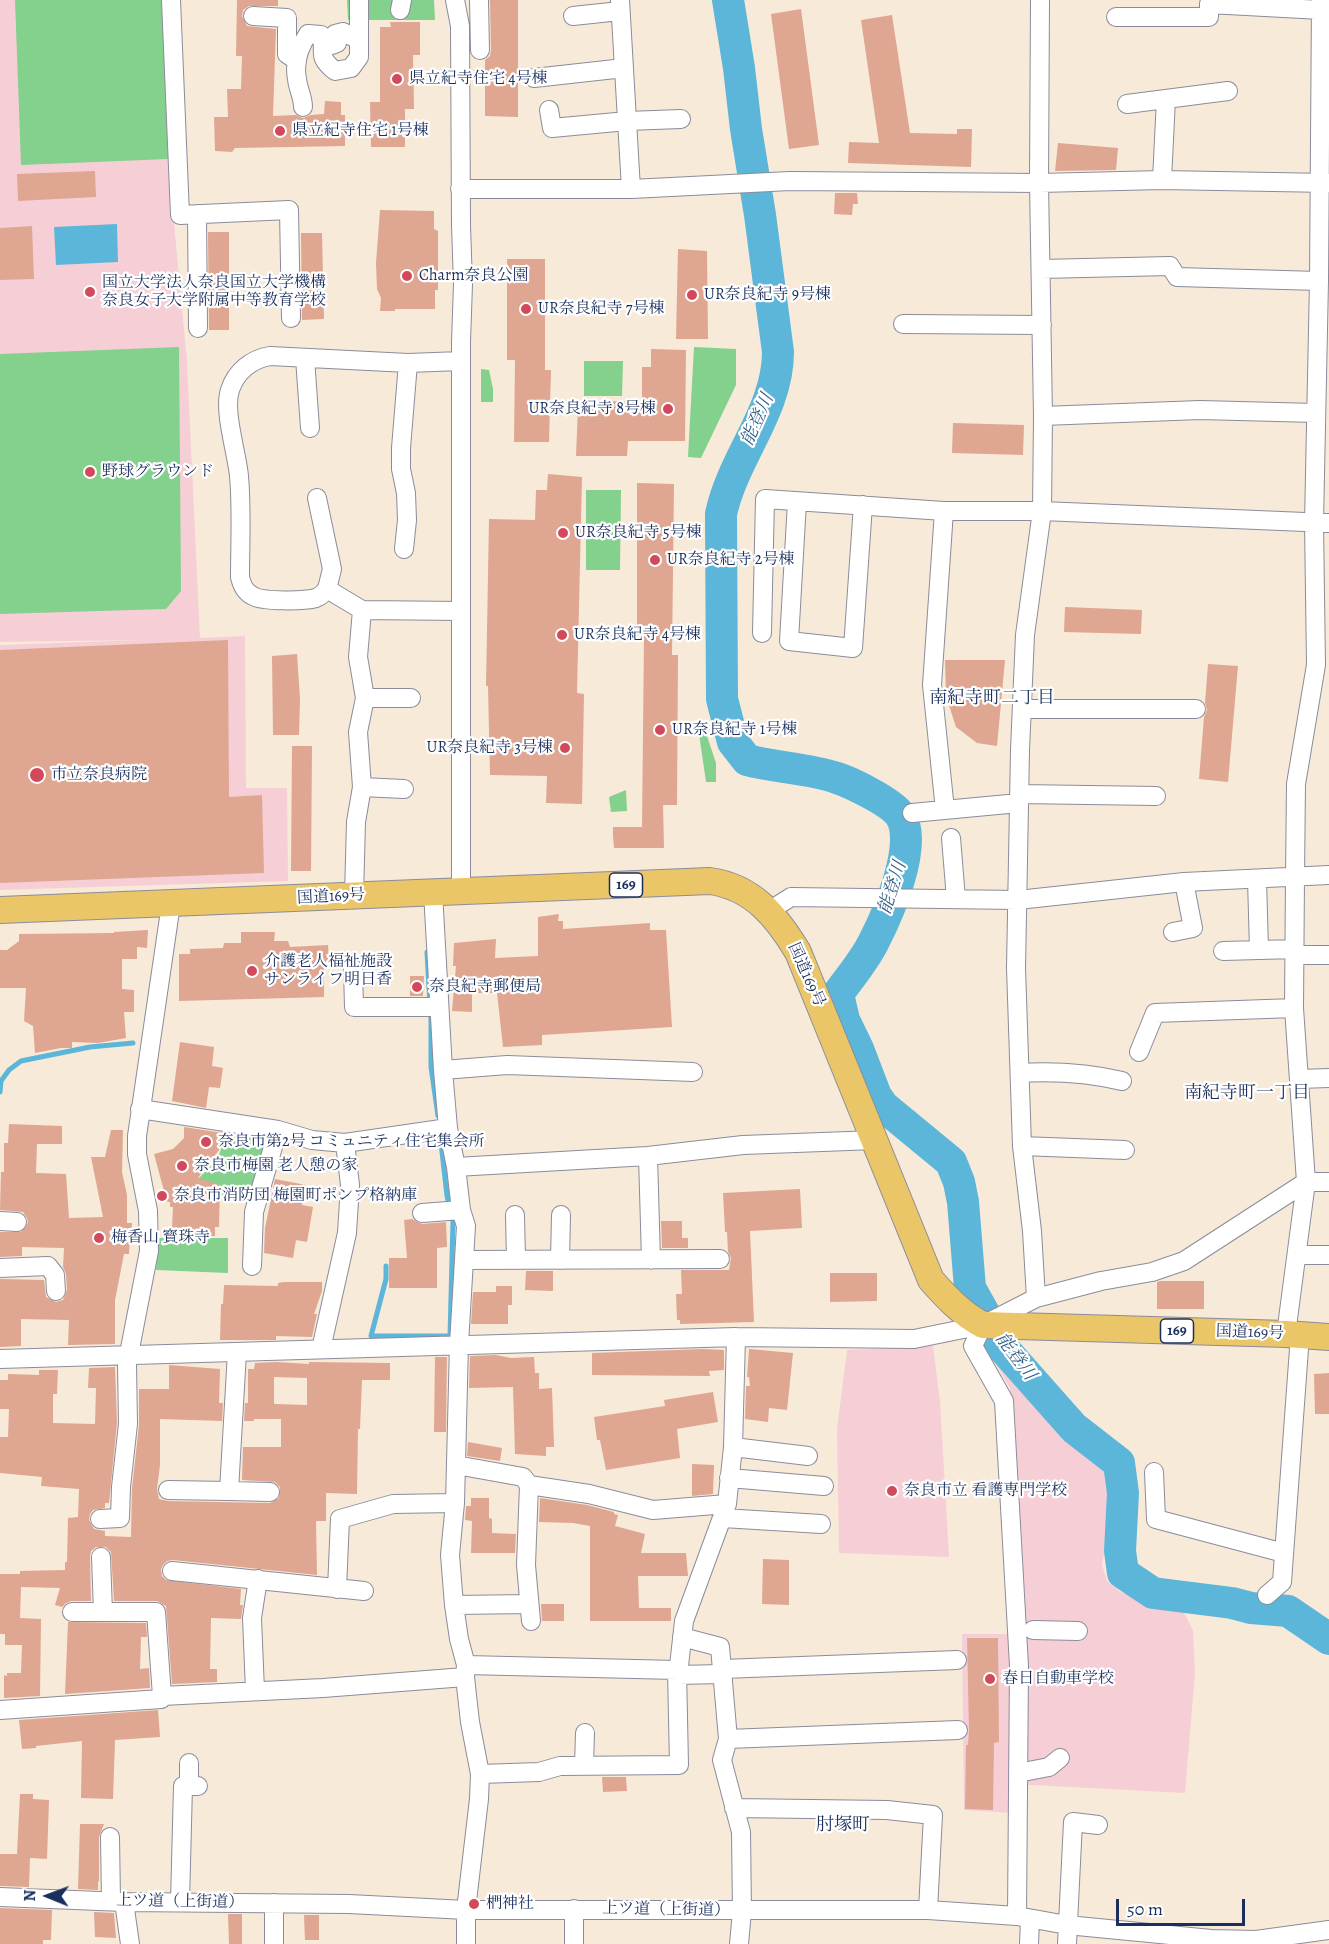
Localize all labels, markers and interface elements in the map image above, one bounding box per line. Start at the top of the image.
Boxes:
place label: 県立紀寺住宅 4号棟 [409,69,547,89]
marker: 県立紀寺住宅 4号棟 [390,72,404,86]
place label: 県立紀寺住宅 1号棟 [292,121,429,141]
marker: 県立紀寺住宅 1号棟 [273,124,287,138]
place label: Charm奈良公園 [419,266,528,286]
marker: Charm奈良公園 [400,269,414,283]
place label: 国立大学法人奈良国立大学機構 奈良女子大学附属中等教育学校 [102,273,326,311]
marker: 国立大学法人奈良国立大学機構 奈良女子大学附属中等教育学校 [83,285,97,299]
place label: UR奈良紀寺 9号棟 [704,285,831,305]
marker: UR奈良紀寺 9号棟 [685,288,699,302]
place label: UR奈良紀寺 7号棟 [538,299,665,319]
marker: UR奈良紀寺 7号棟 [519,302,533,316]
water label: 能登川 [737,391,779,449]
place label: UR奈良紀寺 8号棟 [528,399,656,419]
marker: UR奈良紀寺 8号棟 [661,402,675,416]
place label: 野球グラウンド [102,462,214,482]
marker: 野球グラウンド [83,465,97,479]
place label: UR奈良紀寺 5号棟 [575,523,702,543]
marker: UR奈良紀寺 5号棟 [556,526,570,540]
place label: UR奈良紀寺 2号棟 [667,550,794,570]
marker: UR奈良紀寺 2号棟 [648,553,662,567]
place label: UR奈良紀寺 4号棟 [574,625,701,645]
marker: UR奈良紀寺 4号棟 [555,628,569,642]
district label: 南紀寺町二丁目 [929,688,1055,710]
place label: UR奈良紀寺 1号棟 [672,720,797,740]
marker: UR奈良紀寺 1号棟 [653,723,667,737]
place label: UR奈良紀寺 3号棟 [427,738,553,758]
marker: UR奈良紀寺 3号棟 [558,741,572,755]
place label: 市立奈良病院 [51,765,147,785]
marker: 市立奈良病院 [28,766,46,784]
water label: 能登川 [874,859,912,917]
road number: 169 [610,873,642,897]
street label: 国道169号 [296,886,366,908]
street label: 国道169号 [783,940,829,1010]
place label: 介護老人福祉施設 サンライフ明日香 [264,952,392,990]
marker: 介護老人福祉施設 サンライフ明日香 [245,964,259,978]
place label: 奈良紀寺郵便局 [429,977,541,997]
marker: 奈良紀寺郵便局 [410,980,424,994]
district label: 南紀寺町一丁目 [1184,1083,1310,1105]
place label: 奈良市第2号 コミュニティ住宅集会所 [218,1132,485,1152]
marker: 奈良市第2号 コミュニティ住宅集会所 [199,1135,213,1149]
place label: 奈良市梅園 老人憩の家 [194,1156,357,1176]
marker: 奈良市梅園 老人憩の家 [175,1159,189,1173]
place label: 奈良市消防団 梅園町ポンプ格納庫 [174,1186,417,1206]
marker: 奈良市消防団 梅園町ポンプ格納庫 [155,1189,169,1203]
place label: 梅香山 寳珠寺 [111,1228,210,1248]
marker: 梅香山 寳珠寺 [92,1231,106,1245]
road number: 169 [1160,1319,1194,1343]
street label: 国道169号 [1216,1322,1284,1344]
water label: 能登川 [990,1329,1040,1385]
place label: 奈良市立 看護専門学校 [904,1481,1067,1501]
marker: 奈良市立 看護専門学校 [885,1484,899,1498]
place label: 春日自動車学校 [1002,1669,1114,1689]
marker: 春日自動車学校 [983,1672,997,1686]
district label: 肘塚町 [816,1815,870,1837]
north arrow [18,1866,78,1926]
scale bar [1119,1887,1248,1925]
text: N [19,1890,41,1902]
street label: 上ツ道（上街道） [116,1891,244,1913]
place label: 椚神社 [486,1894,534,1914]
marker: 椚神社 [467,1897,481,1911]
text: 50 m [1127,1897,1163,1921]
street label: 上ツ道（上街道） [602,1899,730,1921]

